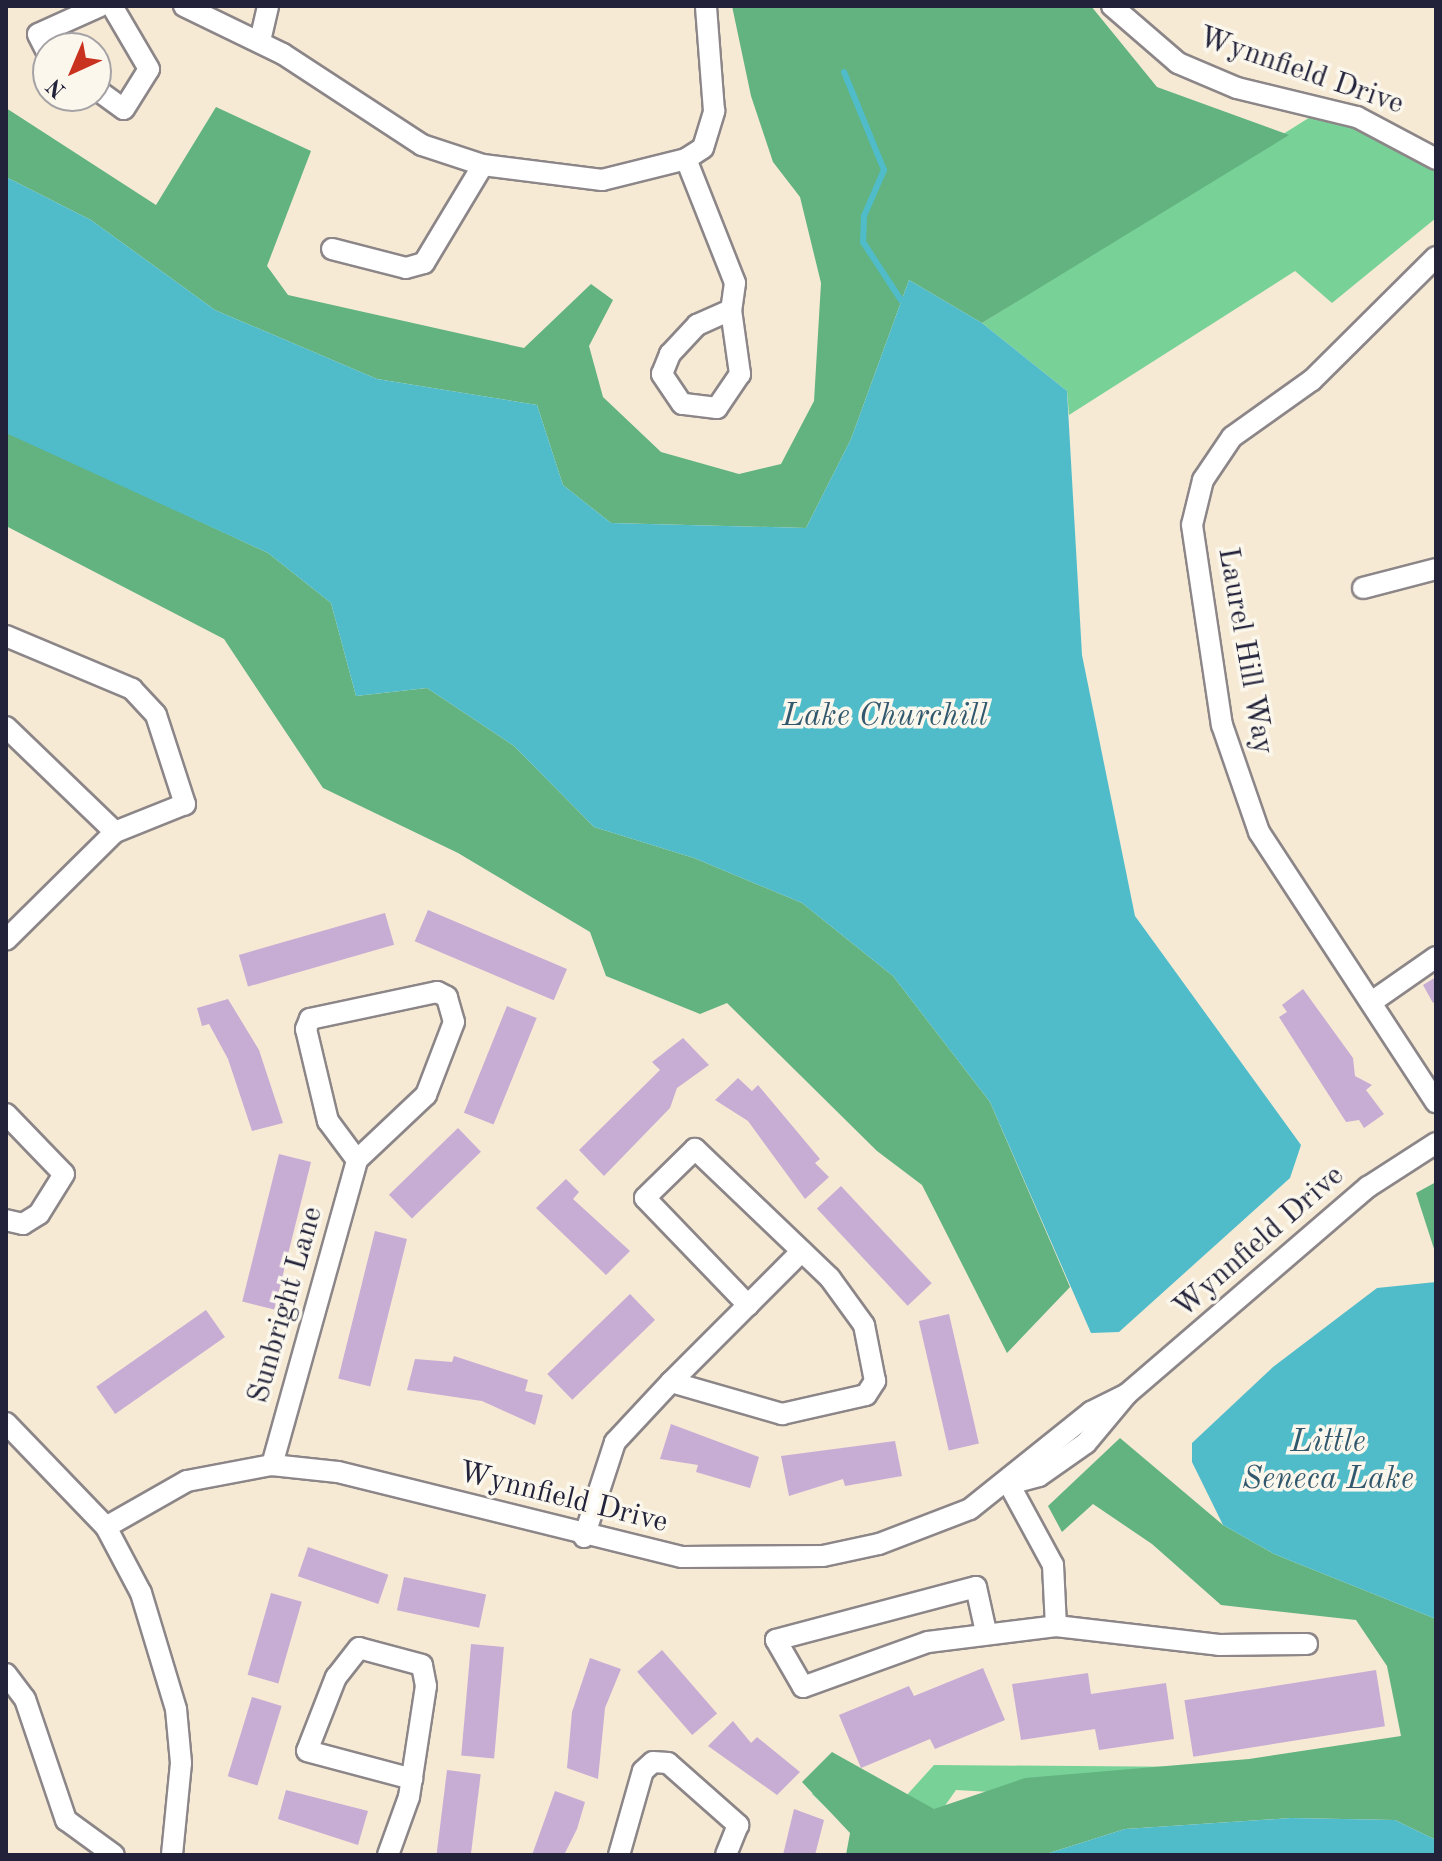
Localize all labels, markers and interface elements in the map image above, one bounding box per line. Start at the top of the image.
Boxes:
street label: Wynnfield Drive [1194,19,1408,123]
north arrow [32,32,112,112]
text: N [43,74,70,102]
street label: Laurel Hill Way [1209,545,1281,757]
water label: Lake Churchill [782,698,988,736]
street label: Wynnfield Drive [1166,1158,1352,1326]
street label: Sunbright Lane [241,1203,331,1407]
water label: Little Seneca Lake [1242,1425,1414,1500]
street label: Wynnfield Drive [455,1455,671,1541]

